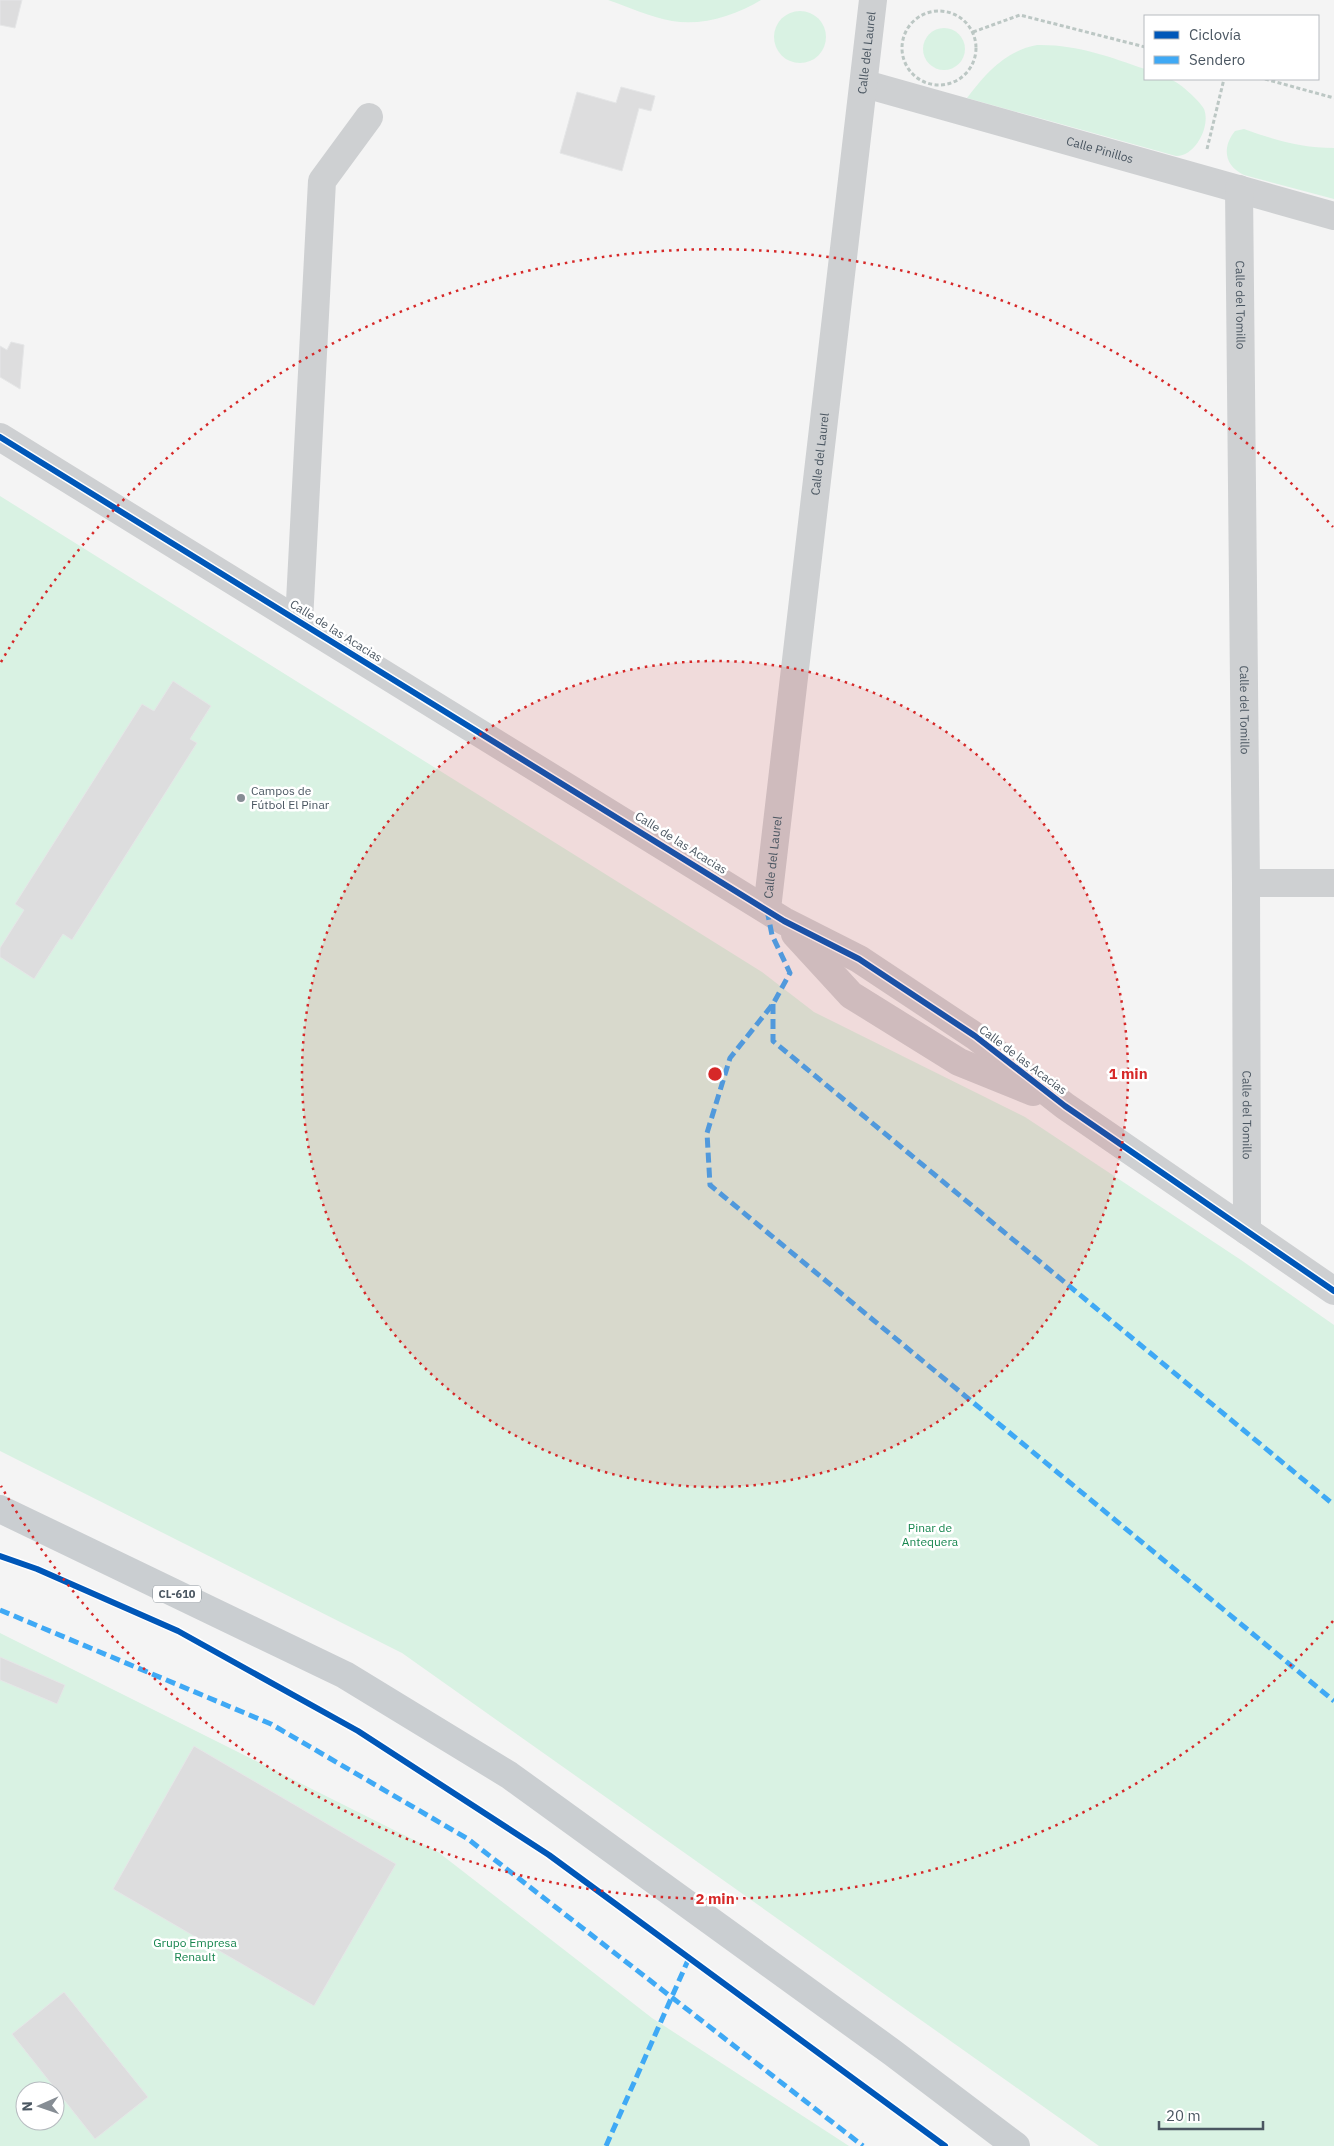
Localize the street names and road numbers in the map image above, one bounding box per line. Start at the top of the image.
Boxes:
street label: Calle del Laurel [854,11,879,95]
street label: Calle Pinillos [1065,133,1135,166]
street label: Calle del Tomillo [1233,260,1249,350]
street label: Calle del Laurel [807,412,832,496]
street label: Calle de las Acacias [287,596,385,665]
street label: Calle del Tomillo [1237,665,1253,755]
street label: Calle de las Acacias [632,808,730,877]
street label: Calle del Laurel [760,815,785,899]
street label: Calle de las Acacias [976,1022,1070,1098]
street label: Calle del Tomillo [1240,1070,1255,1160]
road number: CL-610 [153,1586,201,1602]

